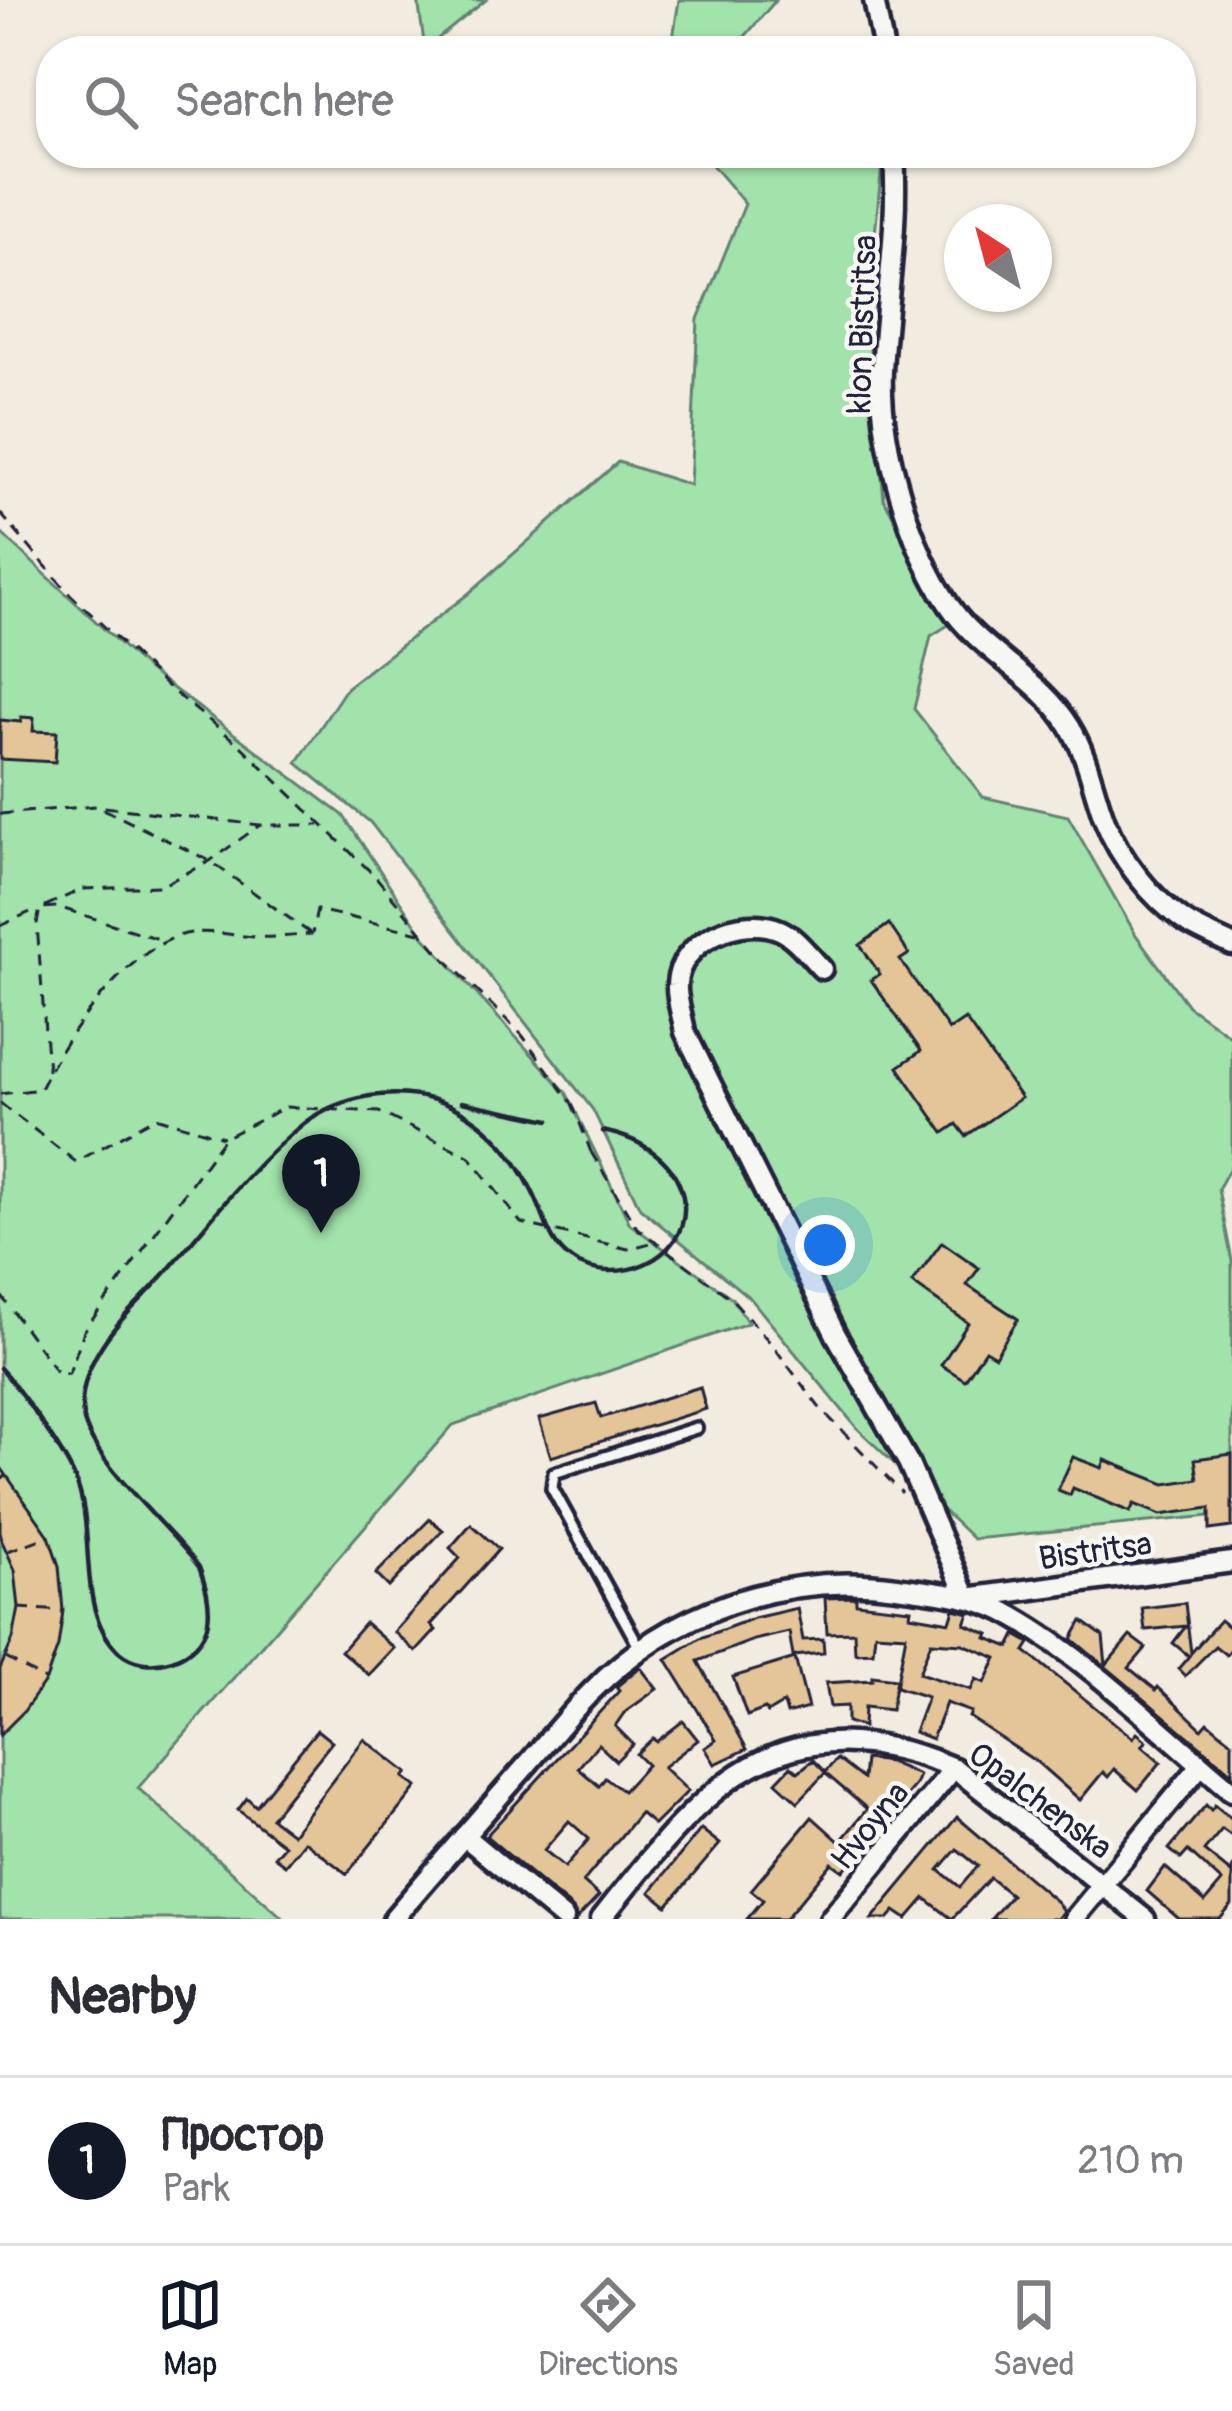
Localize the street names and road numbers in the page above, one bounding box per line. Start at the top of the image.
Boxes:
street label: klon Bistritsa [839,234,886,414]
street label: Bistritsa [1036,1523,1154,1580]
street label: Opalchenska [960,1734,1120,1869]
street label: Hvoyna [822,1774,918,1878]

